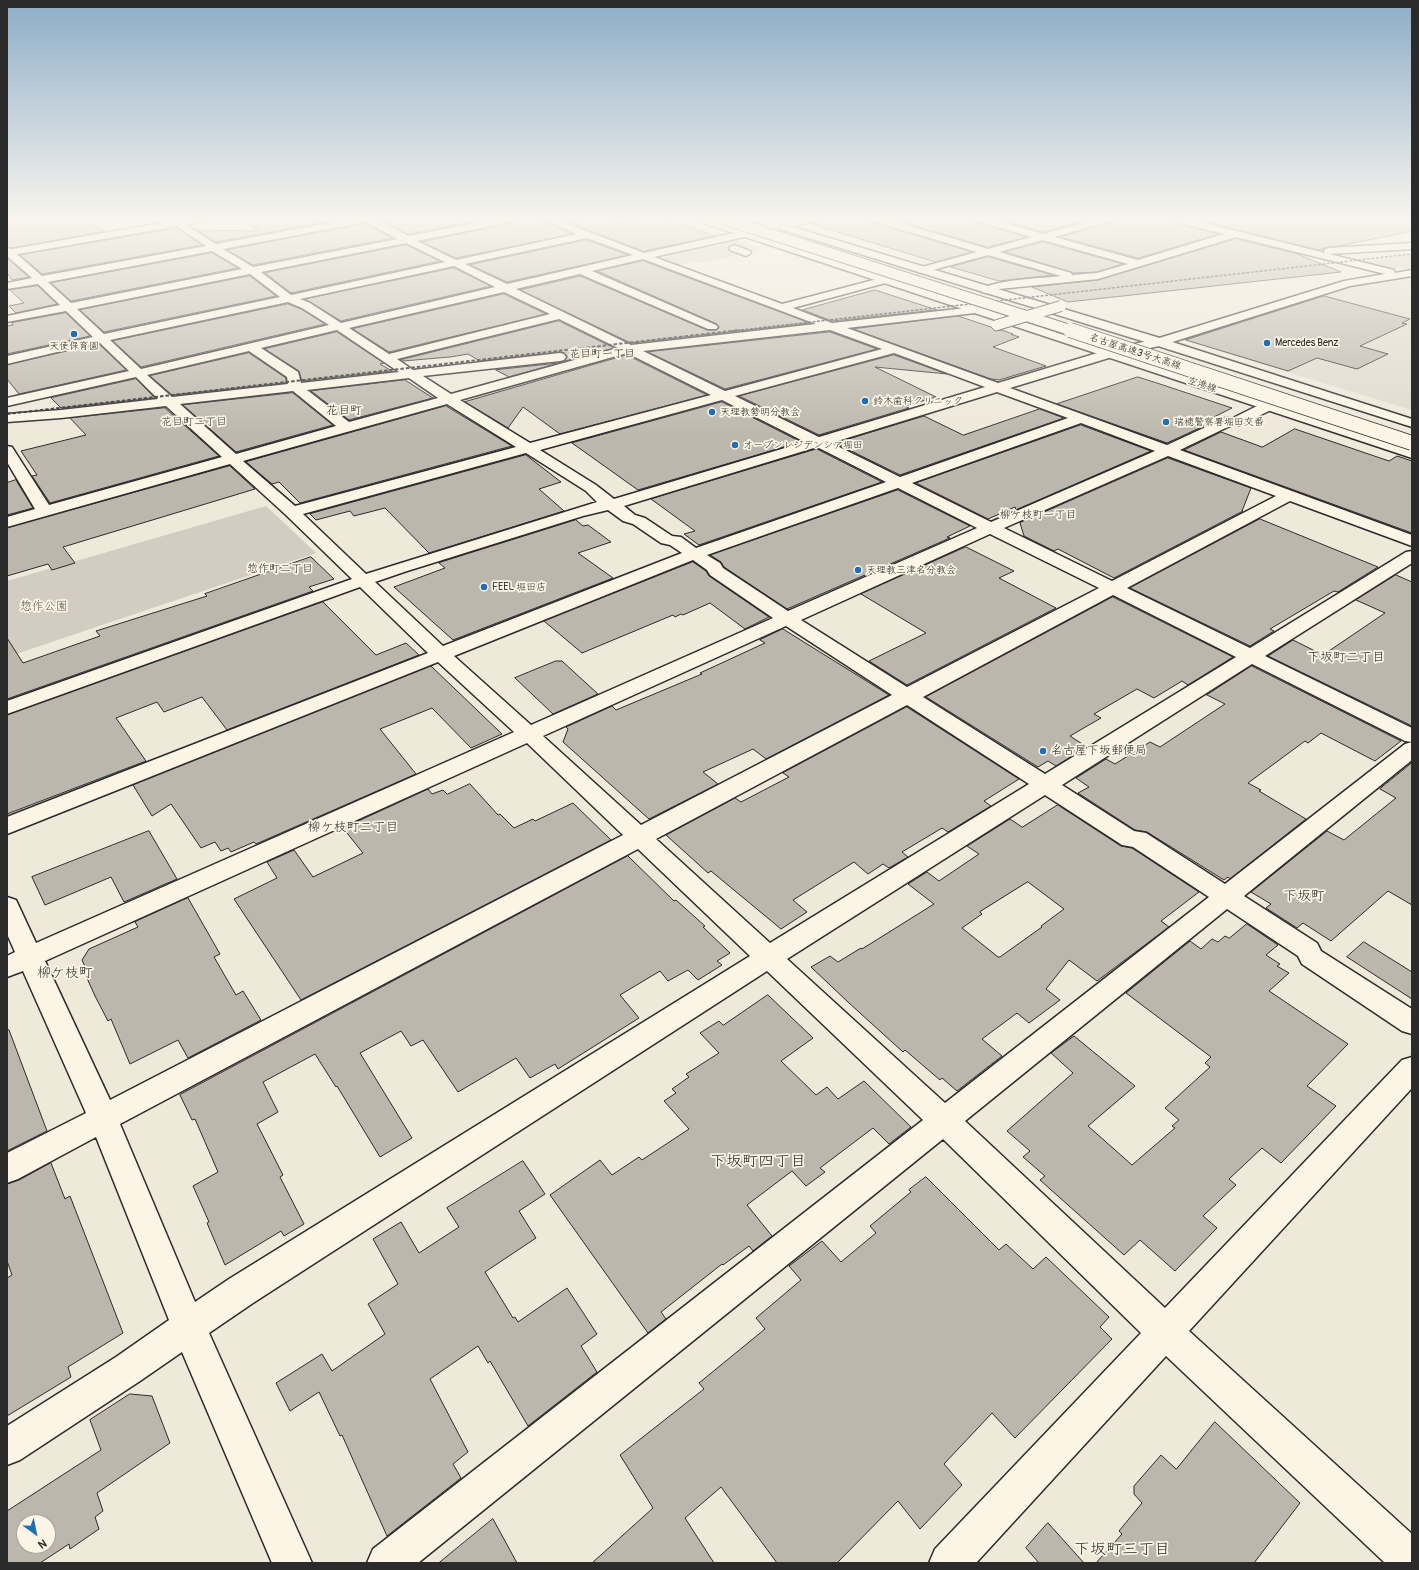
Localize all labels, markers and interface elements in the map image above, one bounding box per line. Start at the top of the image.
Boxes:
marker: 天使保育園 [69,329,79,339]
street label: 名古屋高速3号大高線 [1088,332,1182,372]
place label: Mercedes Benz [1275,337,1339,349]
marker: Mercedes Benz [1262,338,1272,348]
place label: 天使保育園 [49,340,99,352]
district label: 花目町一丁目 [569,347,635,361]
street label: 空港線 [1186,375,1218,395]
place label: 鈴木歯科クリニック [873,395,963,407]
marker: 鈴木歯科クリニック [860,396,870,406]
district label: 花目町 [326,404,362,418]
place label: 天理教勢明分教会 [720,406,800,418]
marker: 天理教勢明分教会 [707,407,717,417]
district label: 花目町二丁目 [161,415,227,429]
place label: 瑞穂警察署堀田交番 [1174,416,1264,428]
marker: 瑞穂警察署堀田交番 [1161,417,1171,427]
place label: オープンレジデンシア堀田 [743,439,863,451]
marker: オープンレジデンシア堀田 [730,440,740,450]
district label: 柳ケ枝町一丁目 [1000,508,1076,522]
district label: 惣作町二丁目 [247,562,313,576]
place label: 天理教三津名分教会 [866,564,956,576]
marker: 天理教三津名分教会 [853,565,863,575]
place label: FEEL 堀田店 [492,581,546,593]
marker: FEEL 堀田店 [479,582,489,592]
park label: 惣作公園 [20,600,68,614]
district label: 下坂町二丁目 [1307,650,1385,666]
place label: 名古屋下坂郵便局 [1051,744,1147,758]
marker: 名古屋下坂郵便局 [1038,746,1048,756]
district label: 柳ケ枝町二丁目 [308,820,398,836]
district label: 下坂町 [1283,888,1325,904]
district label: 柳ケ枝町 [37,965,93,981]
district label: 下坂町四丁目 [710,1152,806,1172]
north arrow [16,1514,56,1554]
text: N [36,1536,49,1551]
district label: 下坂町三丁目 [1074,1540,1170,1560]

